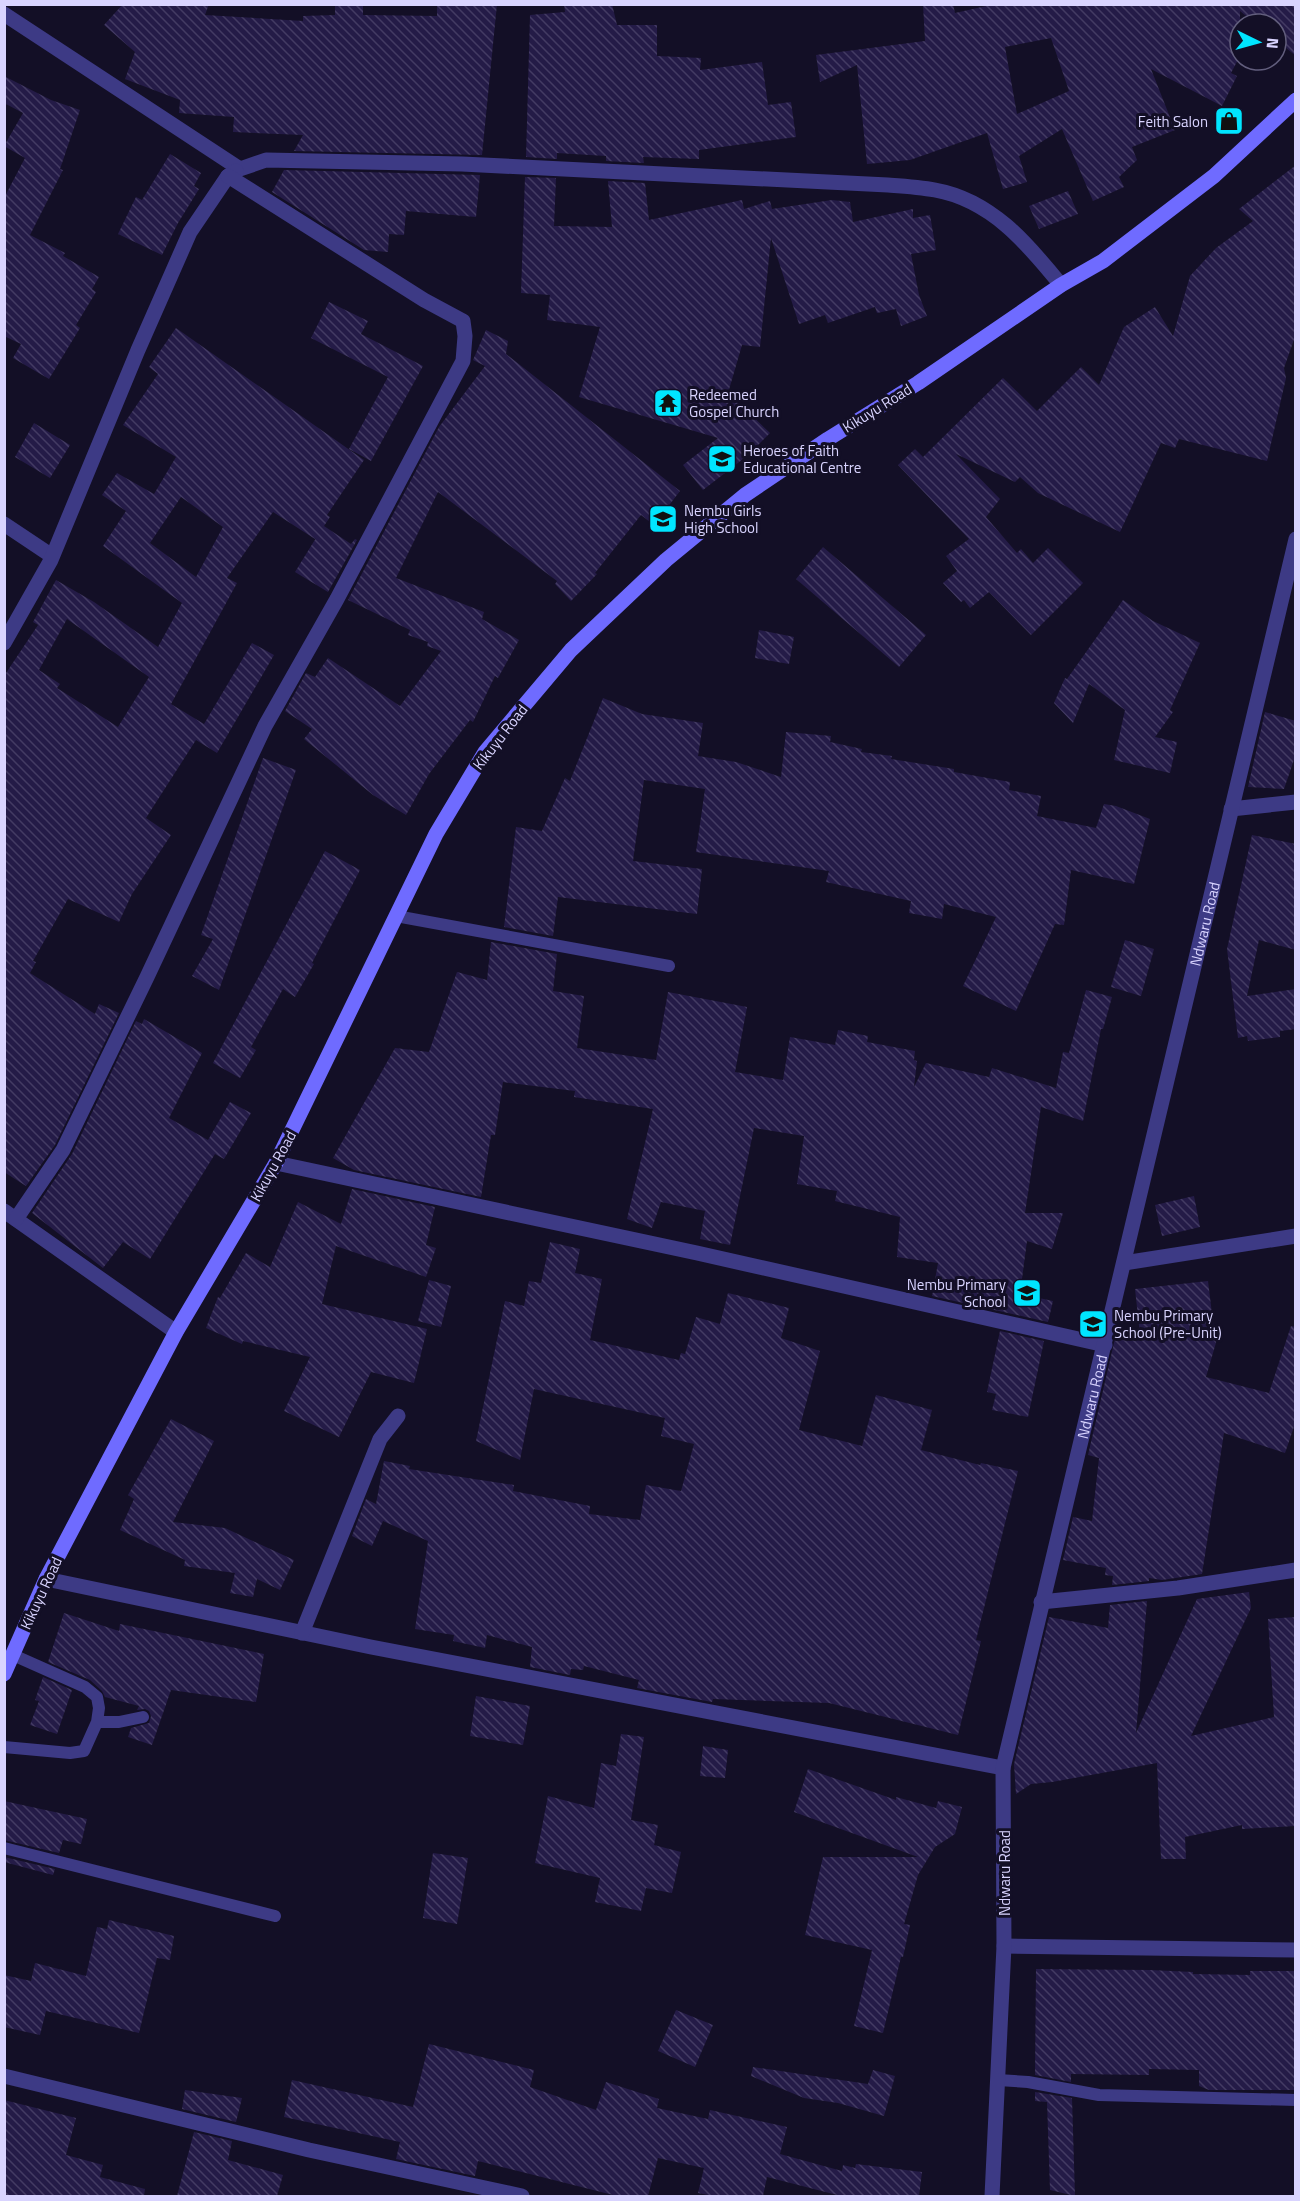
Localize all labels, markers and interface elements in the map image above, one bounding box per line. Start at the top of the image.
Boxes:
north arrow [1228,12,1288,72]
text: N [1261,37,1285,50]
shop icon: Feith Salon [1213,105,1245,137]
place label: Feith Salon [1138,110,1208,133]
street label: Kikuyu Road [838,378,916,438]
place label: Redeemed Gospel Church [689,383,779,423]
temple icon: Redeemed Gospel Church [652,387,684,419]
place label: Heroes of Faith Educational Centre [743,439,861,479]
school or university icon: Heroes of Faith Educational Centre [706,443,738,475]
place label: Nembu Girls High School [684,499,762,539]
school or university icon: Nembu Girls High School [647,503,679,535]
street label: Kikuyu Road [467,699,533,775]
street label: Ndwaru Road [1183,880,1225,968]
street label: Kikuyu Road [244,1126,302,1206]
place label: Nembu Primary School [907,1273,1006,1313]
school or university icon: Nembu Primary School [1011,1277,1043,1309]
place label: Nembu Primary School (Pre-Unit) [1114,1304,1222,1344]
school or university icon: Nembu Primary School (Pre-Unit) [1077,1308,1109,1340]
street label: Ndwaru Road [1070,1352,1113,1441]
street label: Kikuyu Road [14,1553,68,1633]
street label: Ndwaru Road [993,1830,1016,1916]

